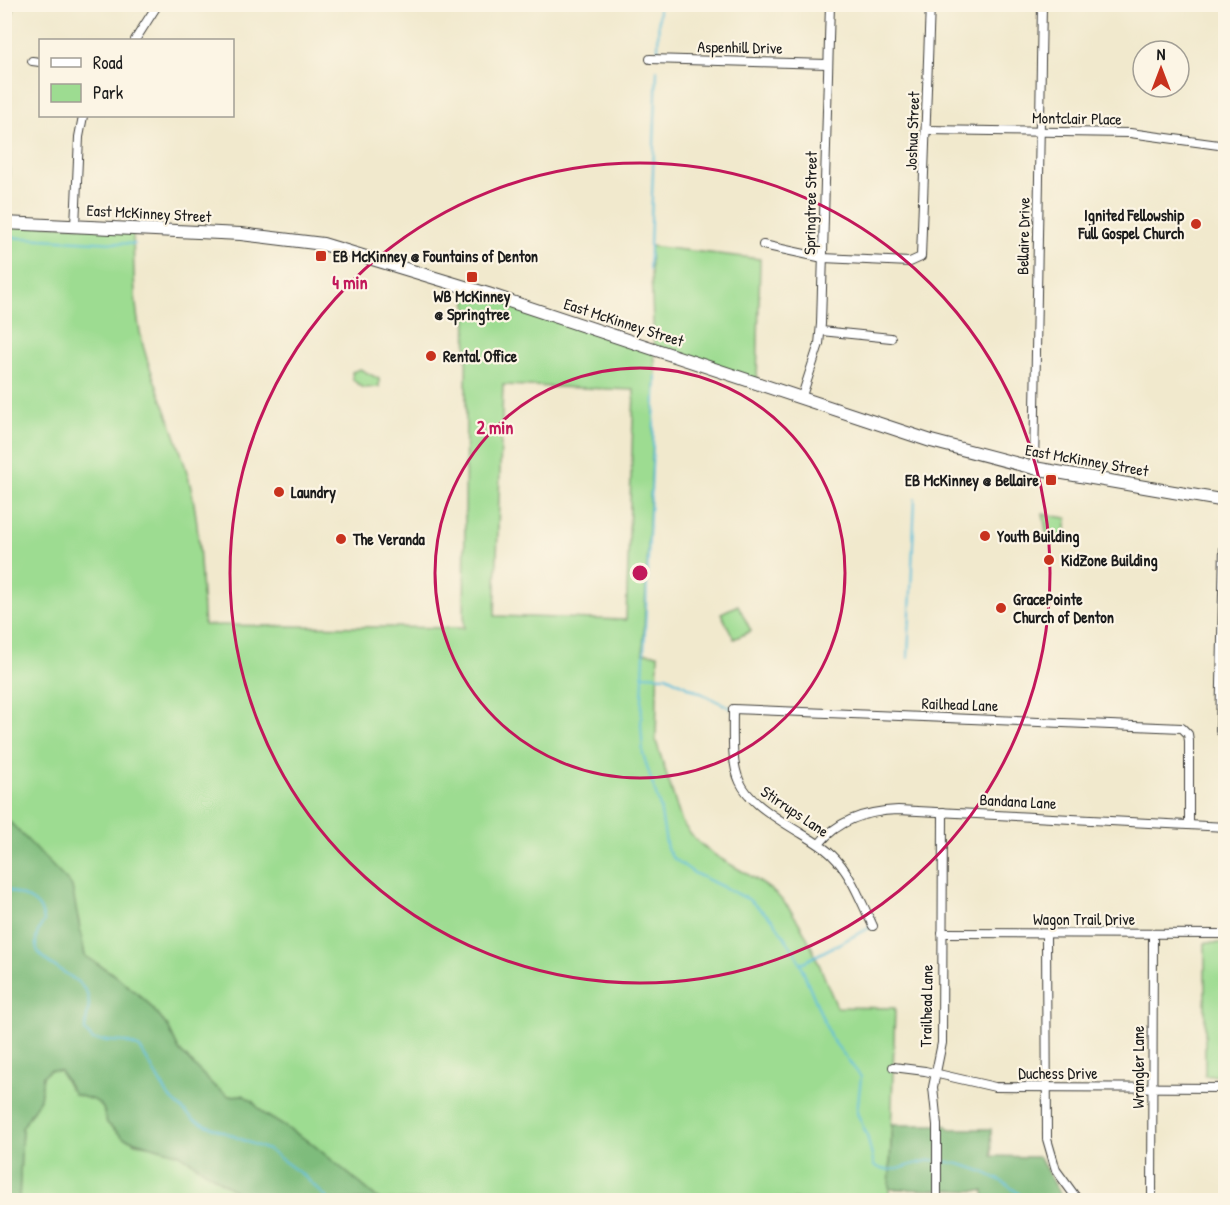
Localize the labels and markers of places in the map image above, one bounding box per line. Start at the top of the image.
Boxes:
place label: Ignited Fellowship Full Gospel Church [1078,204,1184,245]
marker: Ignited Fellowship Full Gospel Church [1189,217,1203,231]
place label: EB McKinney @ Fountains of Denton [333,245,538,268]
marker: EB McKinney @ Fountains of Denton [314,249,328,263]
marker: WB McKinney @ Springtree [465,270,479,284]
place label: WB McKinney @ Springtree [434,285,511,326]
place label: Rental Office [443,345,518,367]
marker: Rental Office [424,349,438,363]
place label: EB McKinney @ Bellaire [905,469,1040,492]
marker: EB McKinney @ Bellaire [1044,473,1058,487]
place label: Laundry [291,481,336,504]
marker: Laundry [272,485,286,499]
place label: Youth Building [997,525,1079,548]
place label: The Veranda [352,528,426,550]
marker: Youth Building [978,529,992,543]
marker: The Veranda [334,532,348,546]
place label: KidZone Building [1061,549,1158,572]
marker: KidZone Building [1042,553,1056,567]
centre of rings [630,563,650,583]
place label: GracePointe Church of Denton [1013,588,1114,628]
marker: GracePointe Church of Denton [994,601,1008,615]

